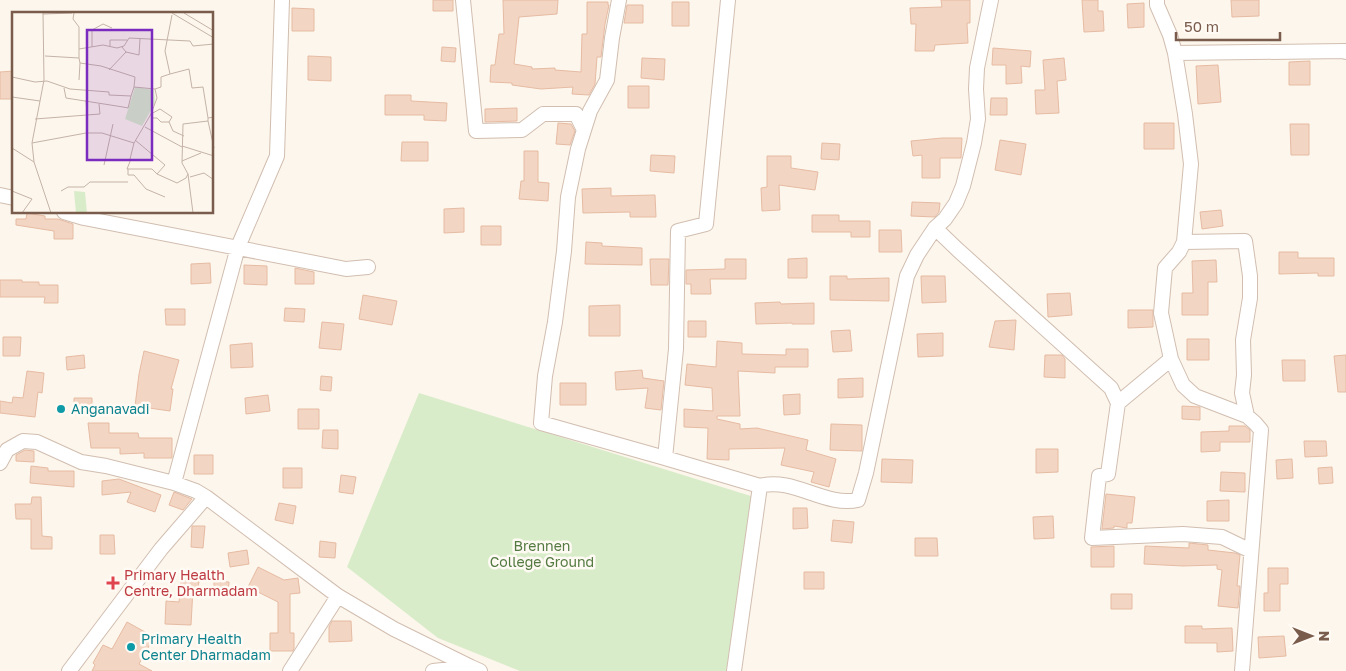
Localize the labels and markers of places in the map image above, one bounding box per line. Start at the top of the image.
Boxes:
place label: Anganavadi [71,400,149,417]
marker: Anganavadi [55,403,67,415]
place label: Primary Health Centre, Dharmadam [124,566,258,599]
marker: Primary Health Centre, Dharmadam [106,576,120,590]
place label: Primary Health Center Dharmadam [141,630,271,663]
marker: Primary Health Center Dharmadam [125,641,137,653]

